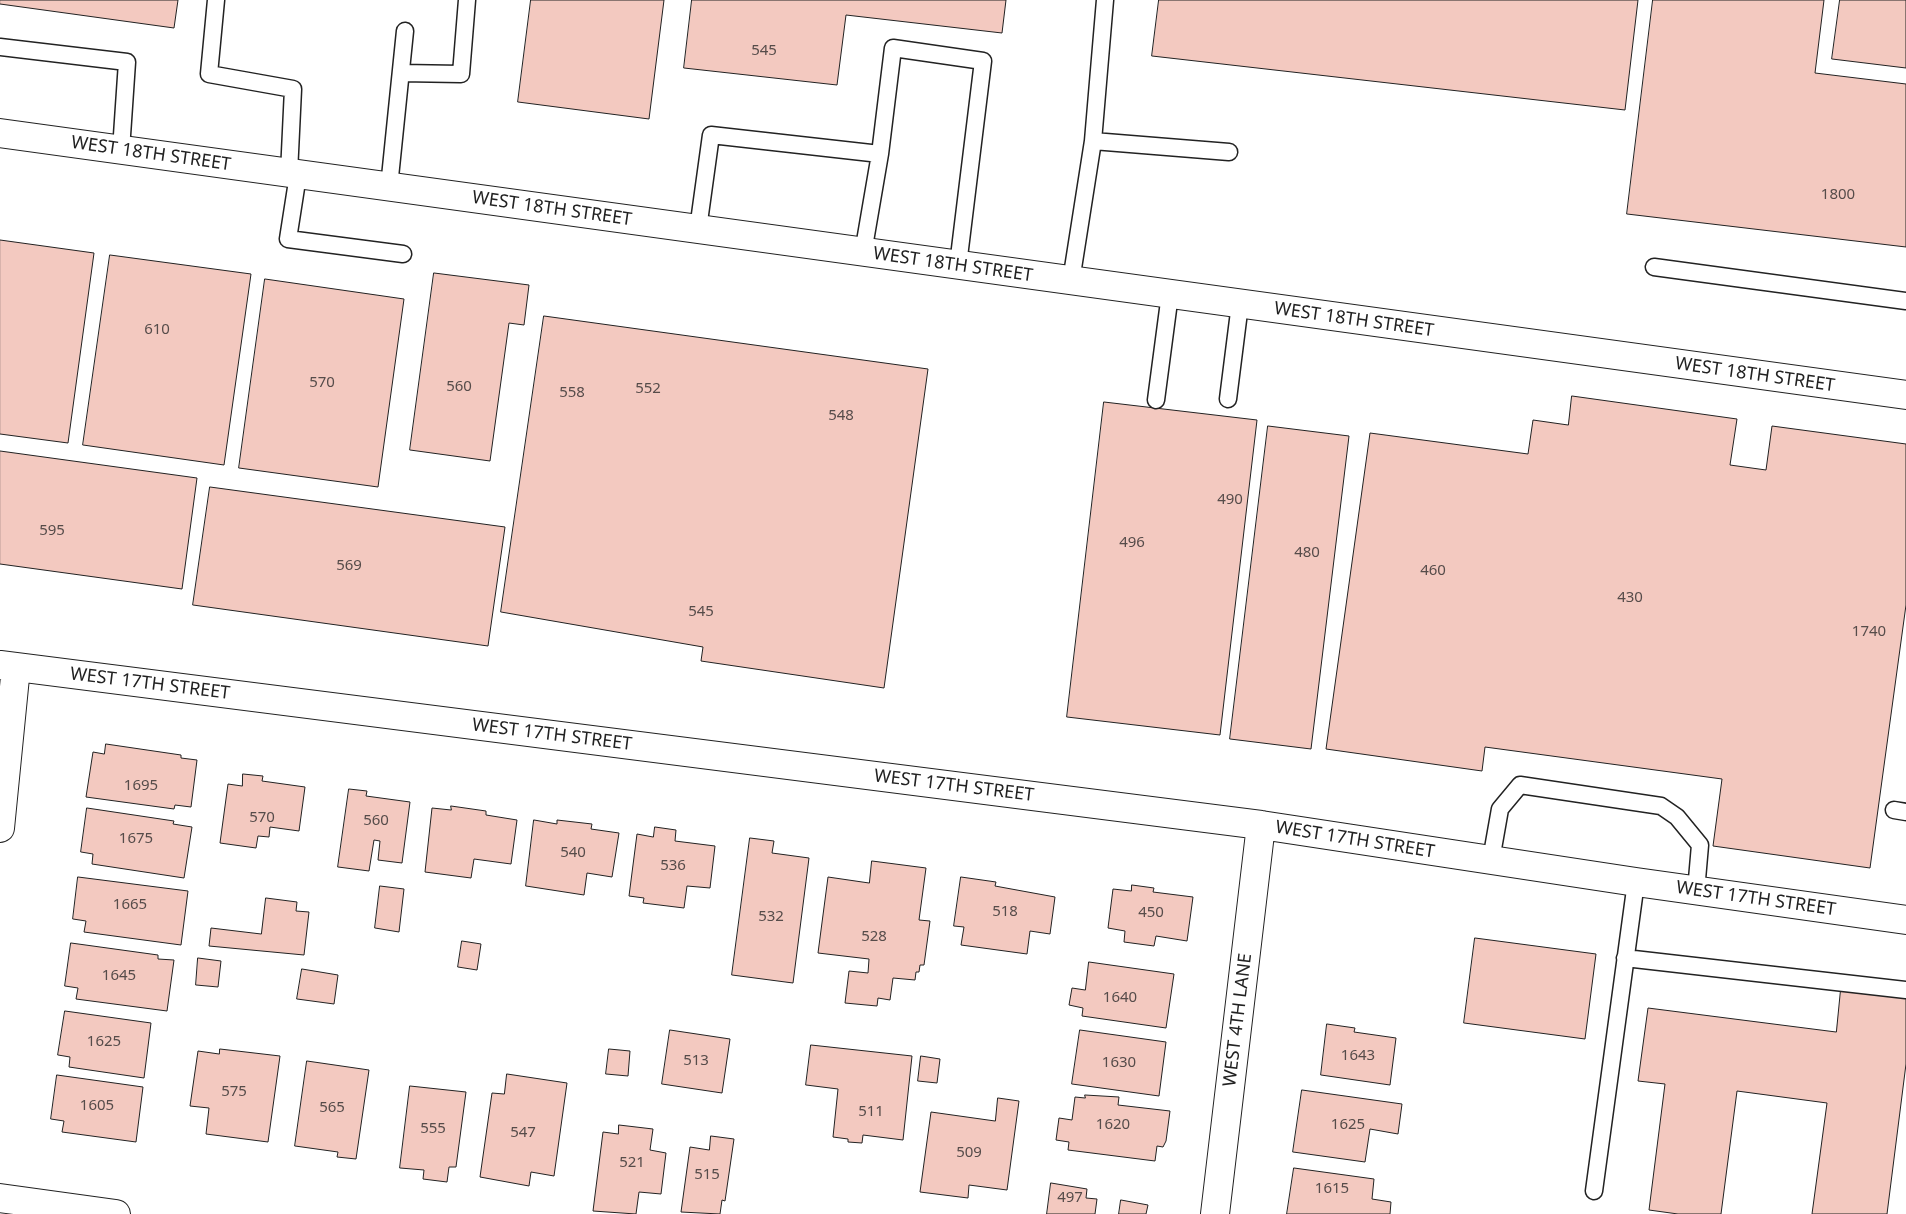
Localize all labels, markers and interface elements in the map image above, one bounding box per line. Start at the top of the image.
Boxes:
house number: 545 [751,42,777,60]
street label: WEST 18TH STREET [70,132,232,176]
house number: 1800 [1821,186,1855,204]
street label: WEST 18TH STREET [471,187,633,231]
street label: WEST 18TH STREET [872,243,1034,287]
street label: WEST 18TH STREET [1273,298,1435,342]
house number: 610 [144,321,170,339]
street label: WEST 18TH STREET [1674,353,1836,397]
house number: 570 [309,374,335,392]
house number: 560 [446,378,472,396]
house number: 552 [635,380,661,398]
house number: 558 [559,384,585,402]
house number: 548 [828,407,854,425]
house number: 490 [1217,491,1243,509]
house number: 595 [39,522,65,540]
house number: 496 [1119,534,1145,552]
house number: 480 [1294,544,1320,562]
house number: 569 [336,557,362,575]
house number: 460 [1420,562,1446,580]
house number: 430 [1617,589,1643,607]
house number: 545 [688,603,714,621]
house number: 1740 [1852,623,1886,641]
street label: WEST 17TH STREET [69,663,231,705]
street label: WEST 17TH STREET [471,714,633,756]
street label: WEST 17TH STREET [873,765,1035,807]
house number: 1695 [124,777,158,795]
house number: 570 [249,809,275,827]
house number: 560 [363,812,389,830]
street label: WEST 17TH STREET [1274,817,1436,863]
house number: 1675 [119,830,153,848]
house number: 540 [560,844,586,862]
house number: 536 [660,857,686,875]
street label: WEST 17TH STREET [1675,877,1837,921]
house number: 1665 [113,896,147,914]
house number: 518 [992,903,1018,921]
house number: 450 [1138,904,1164,922]
house number: 532 [758,908,784,926]
house number: 528 [861,928,887,946]
street label: WEST 4TH LANE [1219,952,1257,1088]
house number: 1645 [102,967,136,985]
house number: 1640 [1103,989,1137,1007]
house number: 1625 [87,1033,121,1051]
house number: 1643 [1341,1047,1375,1065]
house number: 513 [683,1052,709,1070]
house number: 1630 [1102,1054,1136,1072]
house number: 575 [221,1083,247,1101]
house number: 1605 [80,1097,114,1115]
house number: 565 [319,1099,345,1117]
house number: 511 [858,1103,884,1121]
house number: 1620 [1096,1116,1130,1134]
house number: 1625 [1331,1116,1365,1134]
house number: 555 [420,1120,446,1138]
house number: 547 [510,1124,536,1142]
house number: 509 [956,1144,982,1162]
house number: 521 [619,1154,645,1172]
house number: 515 [694,1166,720,1184]
house number: 1615 [1315,1180,1349,1198]
house number: 497 [1057,1189,1083,1207]

